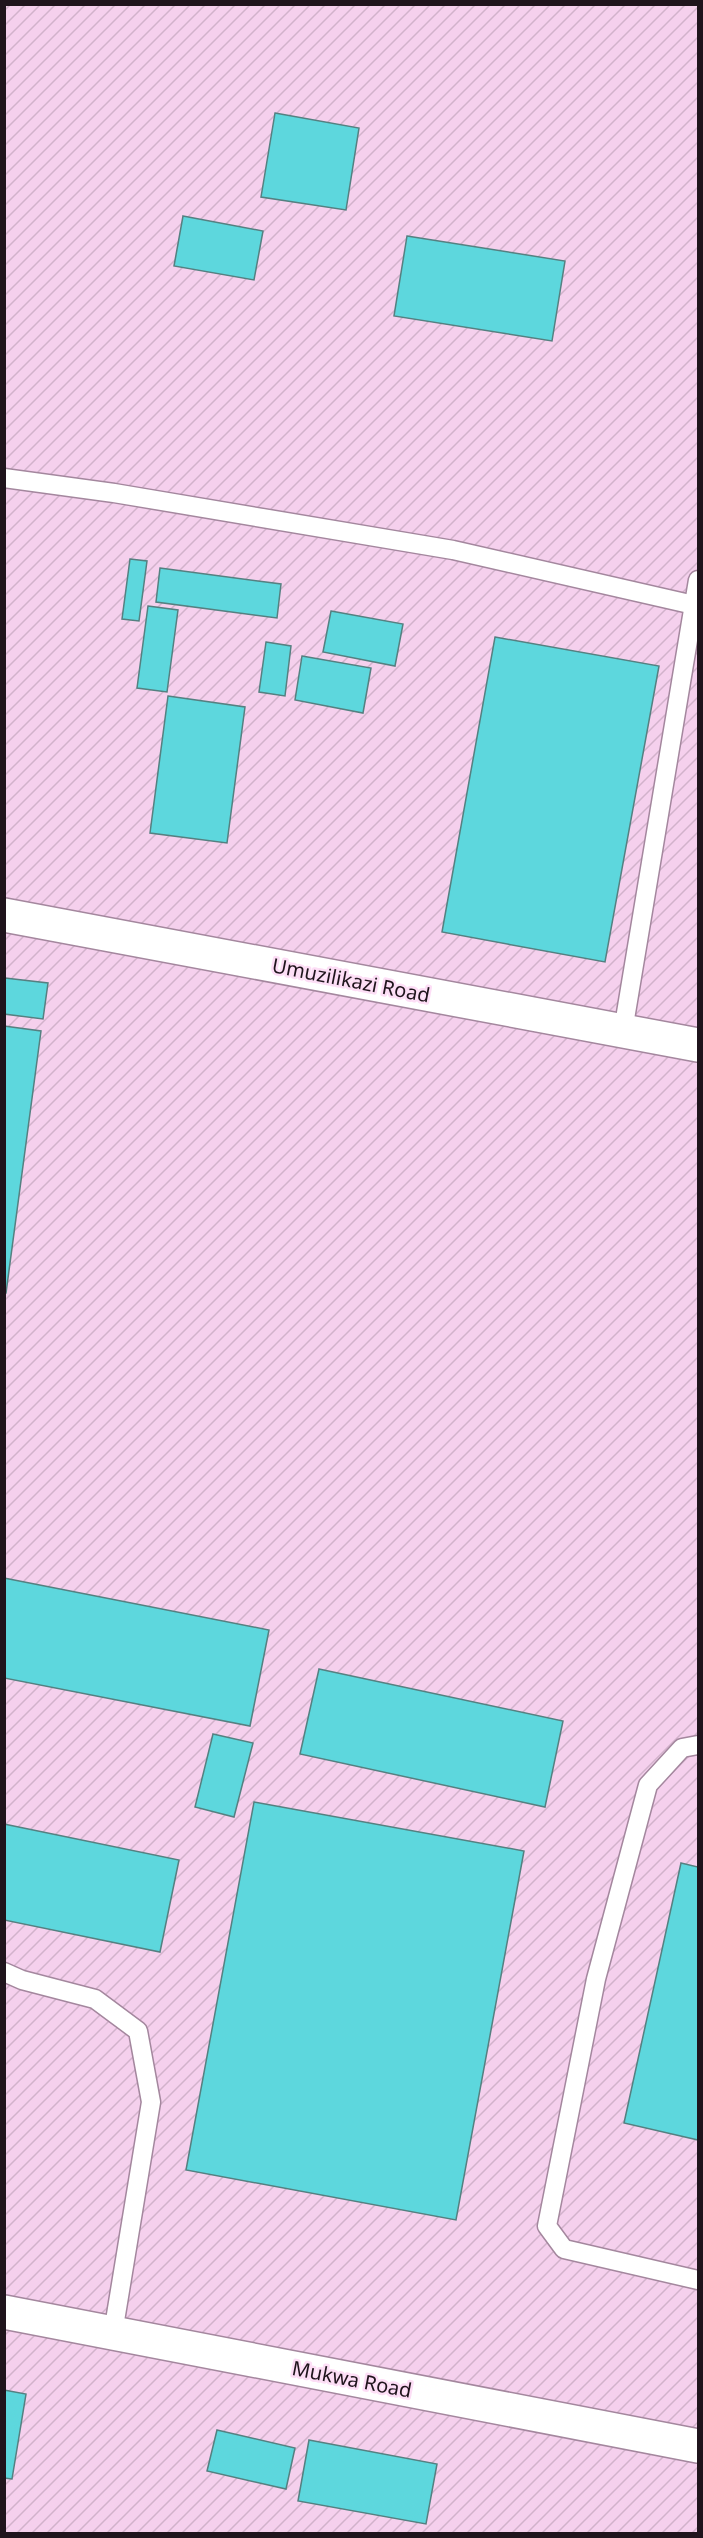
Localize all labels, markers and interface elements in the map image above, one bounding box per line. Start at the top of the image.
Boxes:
street label: Umuzilikazi Road [270,951,432,1009]
street label: Mukwa Road [290,2354,414,2404]

